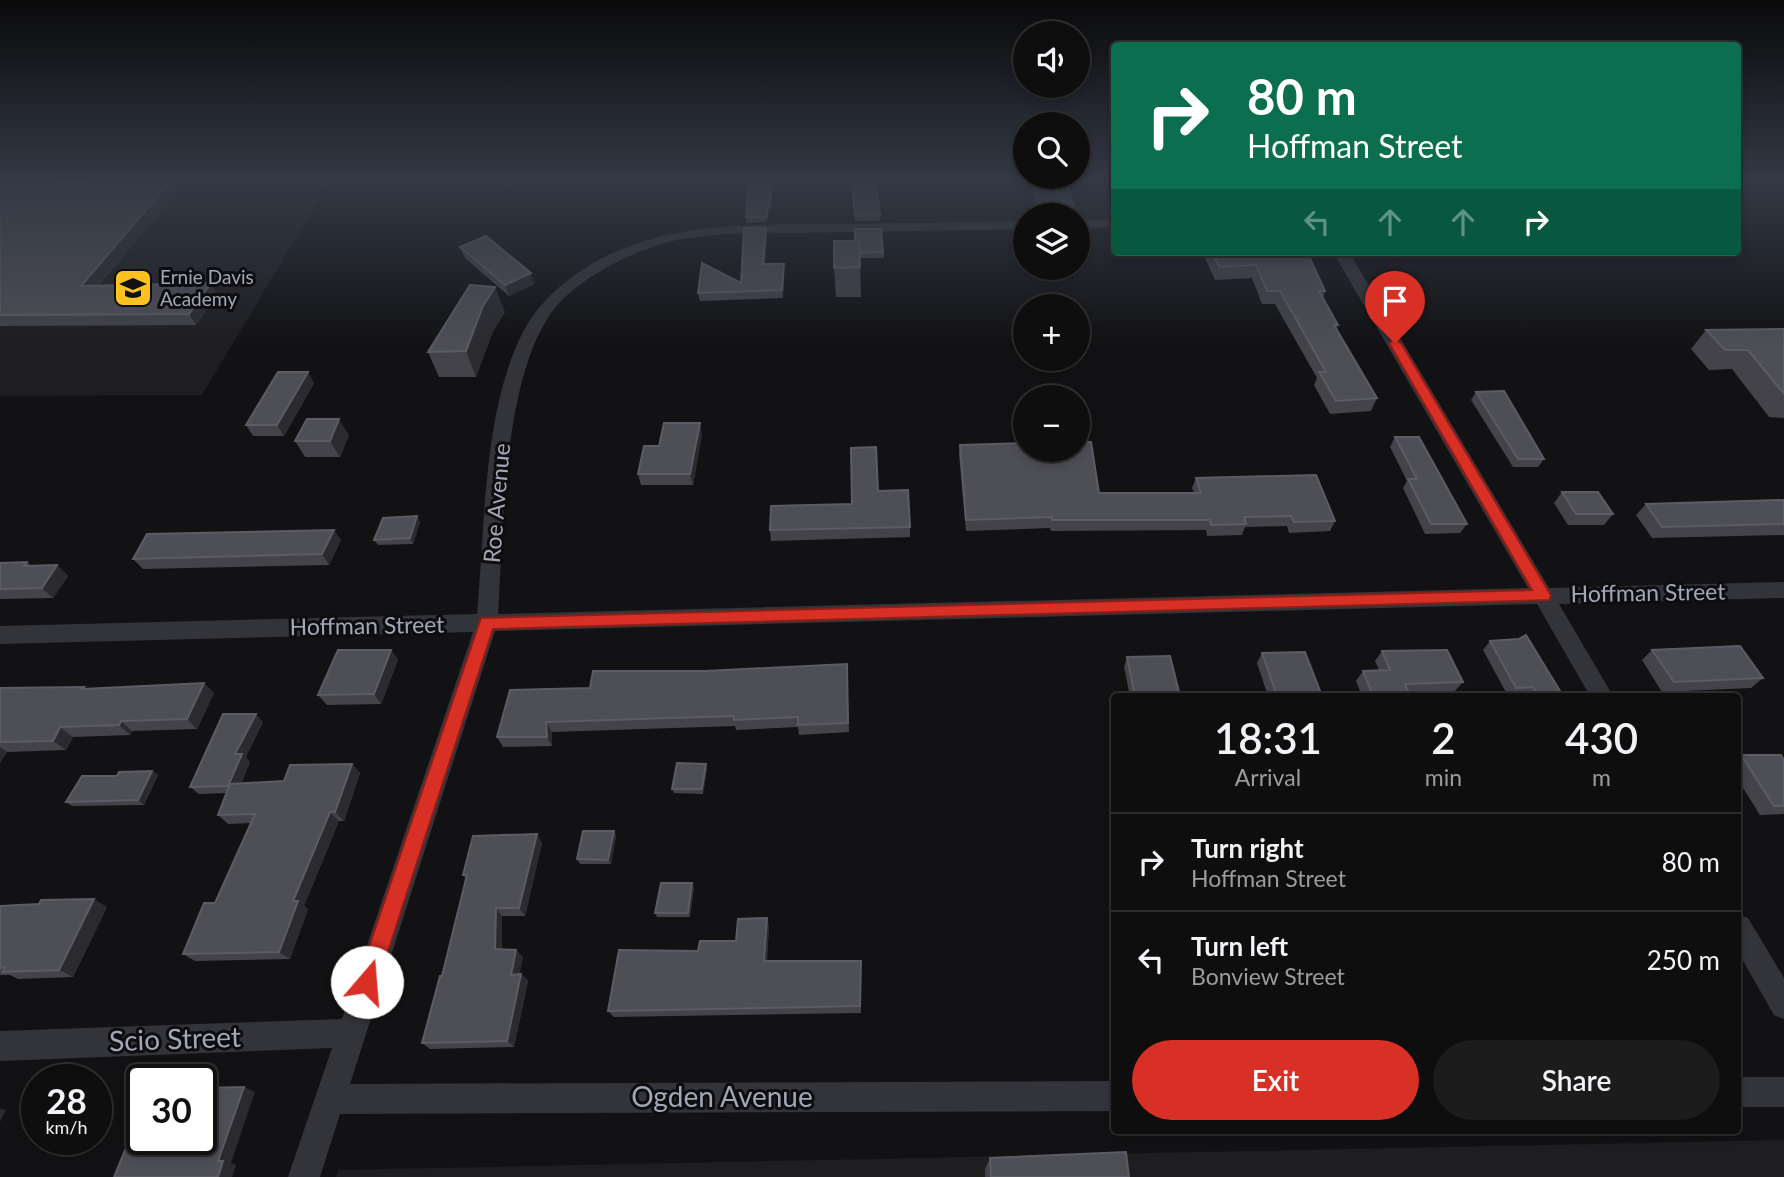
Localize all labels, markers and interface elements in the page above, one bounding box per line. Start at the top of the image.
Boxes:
map controls [1013,21,1090,462]
button: sound [1013,21,1090,98]
text: 80 m [1247,67,1357,125]
icon: right [1132,70,1223,161]
button: search [1013,112,1090,189]
text: Hoffman Street [1247,126,1463,165]
button: layers [1013,203,1090,280]
icon: left [1298,203,1336,241]
icon: ahead [1371,203,1409,241]
icon: ahead [1444,203,1482,241]
icon: right [1517,203,1555,241]
place label: Ernie Davis Academy [160,265,254,310]
school or university icon: Ernie Davis Academy [112,267,154,309]
pin [1365,271,1425,343]
icon: arrive [1376,282,1414,320]
button: + [1013,294,1090,371]
button: − [1013,385,1090,462]
street label: Roe Avenue [477,442,515,564]
street label: Hoffman Street [1570,577,1726,607]
street label: Hoffman Street [289,610,445,640]
text: 18:31 [1214,713,1322,763]
text: 2 [1431,713,1456,763]
text: 430 [1565,713,1638,763]
text: Arrival [1235,763,1301,791]
text: min [1425,763,1462,791]
text: m [1592,763,1611,791]
text: Turn right [1191,832,1304,864]
icon: right [1132,843,1170,881]
text: 80 m [1662,846,1720,878]
text: Hoffman Street [1191,864,1346,892]
text: Turn left [1191,930,1288,962]
icon: left [1132,941,1170,979]
text: 250 m [1647,944,1720,976]
position arrow [330,945,404,1019]
text: Bonview Street [1191,962,1345,990]
street label: Scio Street [108,1019,242,1057]
button: Exit [1132,1040,1419,1120]
button: Share [1433,1040,1720,1120]
speed limit sign: 30 [126,1064,217,1155]
text: 28 [46,1079,87,1121]
street label: Ogden Avenue [631,1079,813,1113]
text: km/h [45,1116,88,1138]

